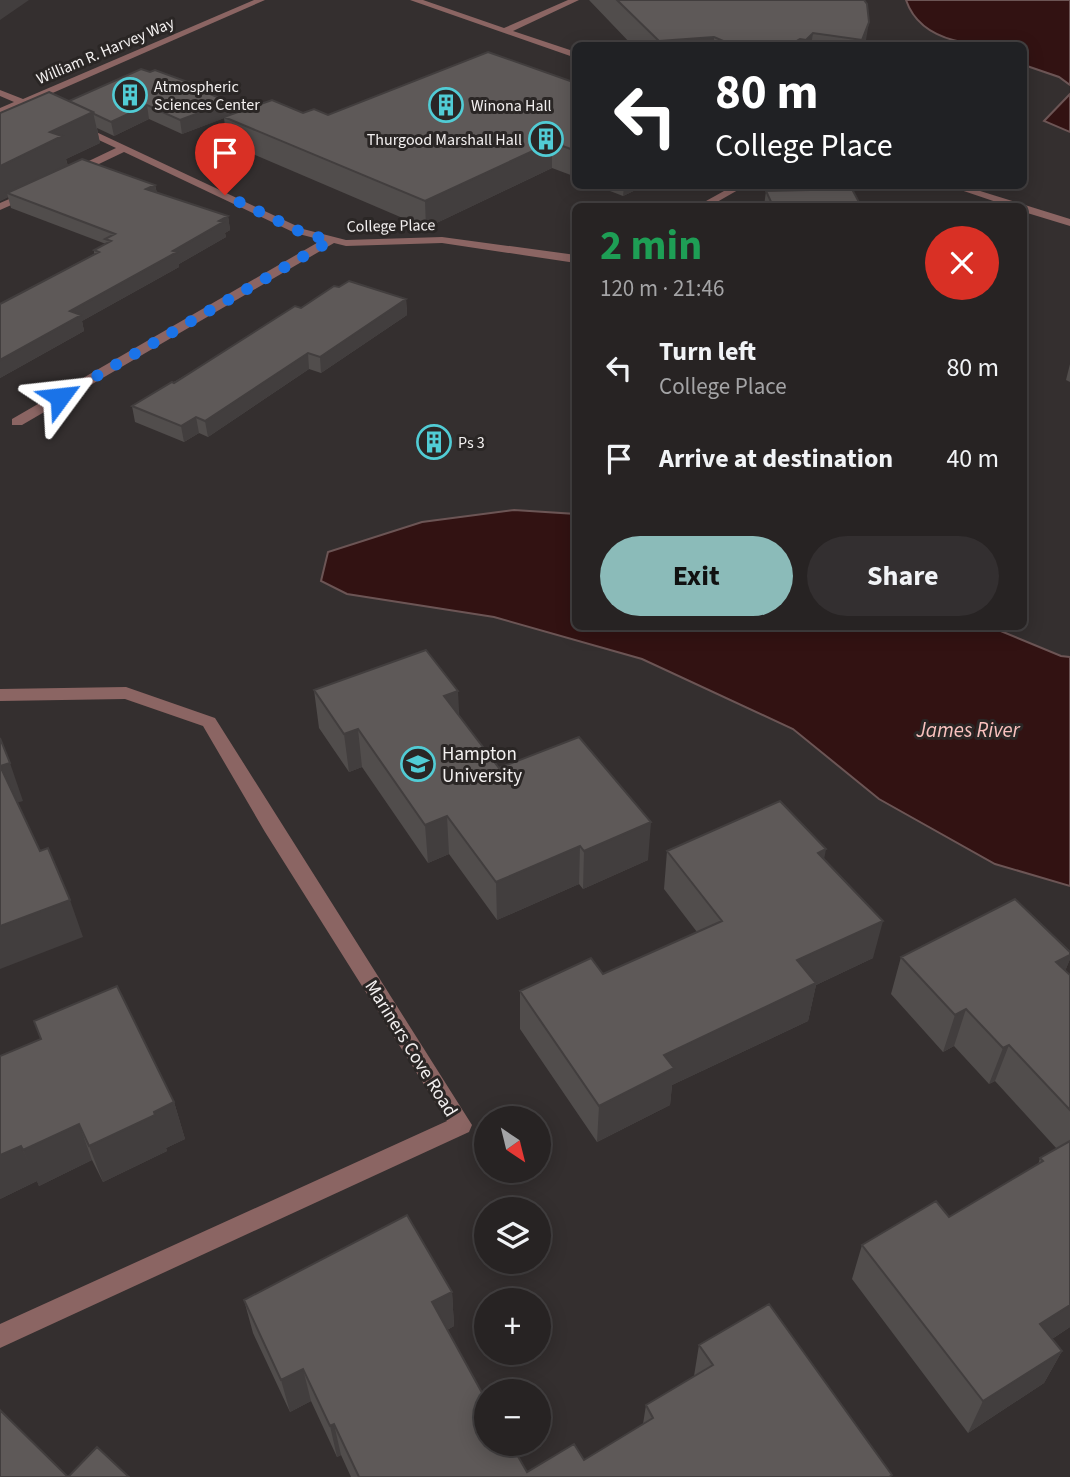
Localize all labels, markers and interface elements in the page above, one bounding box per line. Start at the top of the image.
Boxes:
street label: William R. Harvey Way [33,12,178,90]
text: 80 m [715,58,819,128]
icon: left [600,70,691,161]
building icon: Atmospheric Sciences Center [111,76,149,114]
place label: Atmospheric Sciences Center [154,76,260,116]
building icon: Winona Hall [427,86,465,124]
place label: Winona Hall [471,95,552,117]
building icon: Thurgood Marshall Hall [527,120,565,158]
pin [195,123,255,195]
text: College Place [715,123,893,169]
place label: Thurgood Marshall Hall [367,129,522,151]
icon: arrive [206,134,244,172]
street label: College Place [346,214,436,238]
text: 2 min [600,216,702,276]
button: close [925,226,999,300]
text: 120 m · 21:46 [600,272,724,305]
text: Turn left [659,333,756,370]
icon: left [600,349,638,387]
text: 80 m [946,349,999,386]
position arrow [23,360,97,434]
text: College Place [659,370,787,403]
building icon: Ps 3 [415,423,453,461]
place label: Ps 3 [458,432,485,454]
icon: arrive [600,440,638,478]
text: Arrive at destination [659,440,893,477]
text: 40 m [946,440,999,477]
button: Exit [600,536,793,616]
button: Share [807,536,999,616]
water label: James River [915,715,1021,745]
place label: Hampton University [442,741,522,790]
school or university icon: Hampton University [399,745,437,783]
street label: Mariners Cove Road [358,975,464,1122]
north arrow [474,1106,551,1183]
map controls [474,1106,551,1456]
button: layers [474,1197,551,1274]
button: + [474,1288,551,1365]
button: − [474,1379,551,1456]

